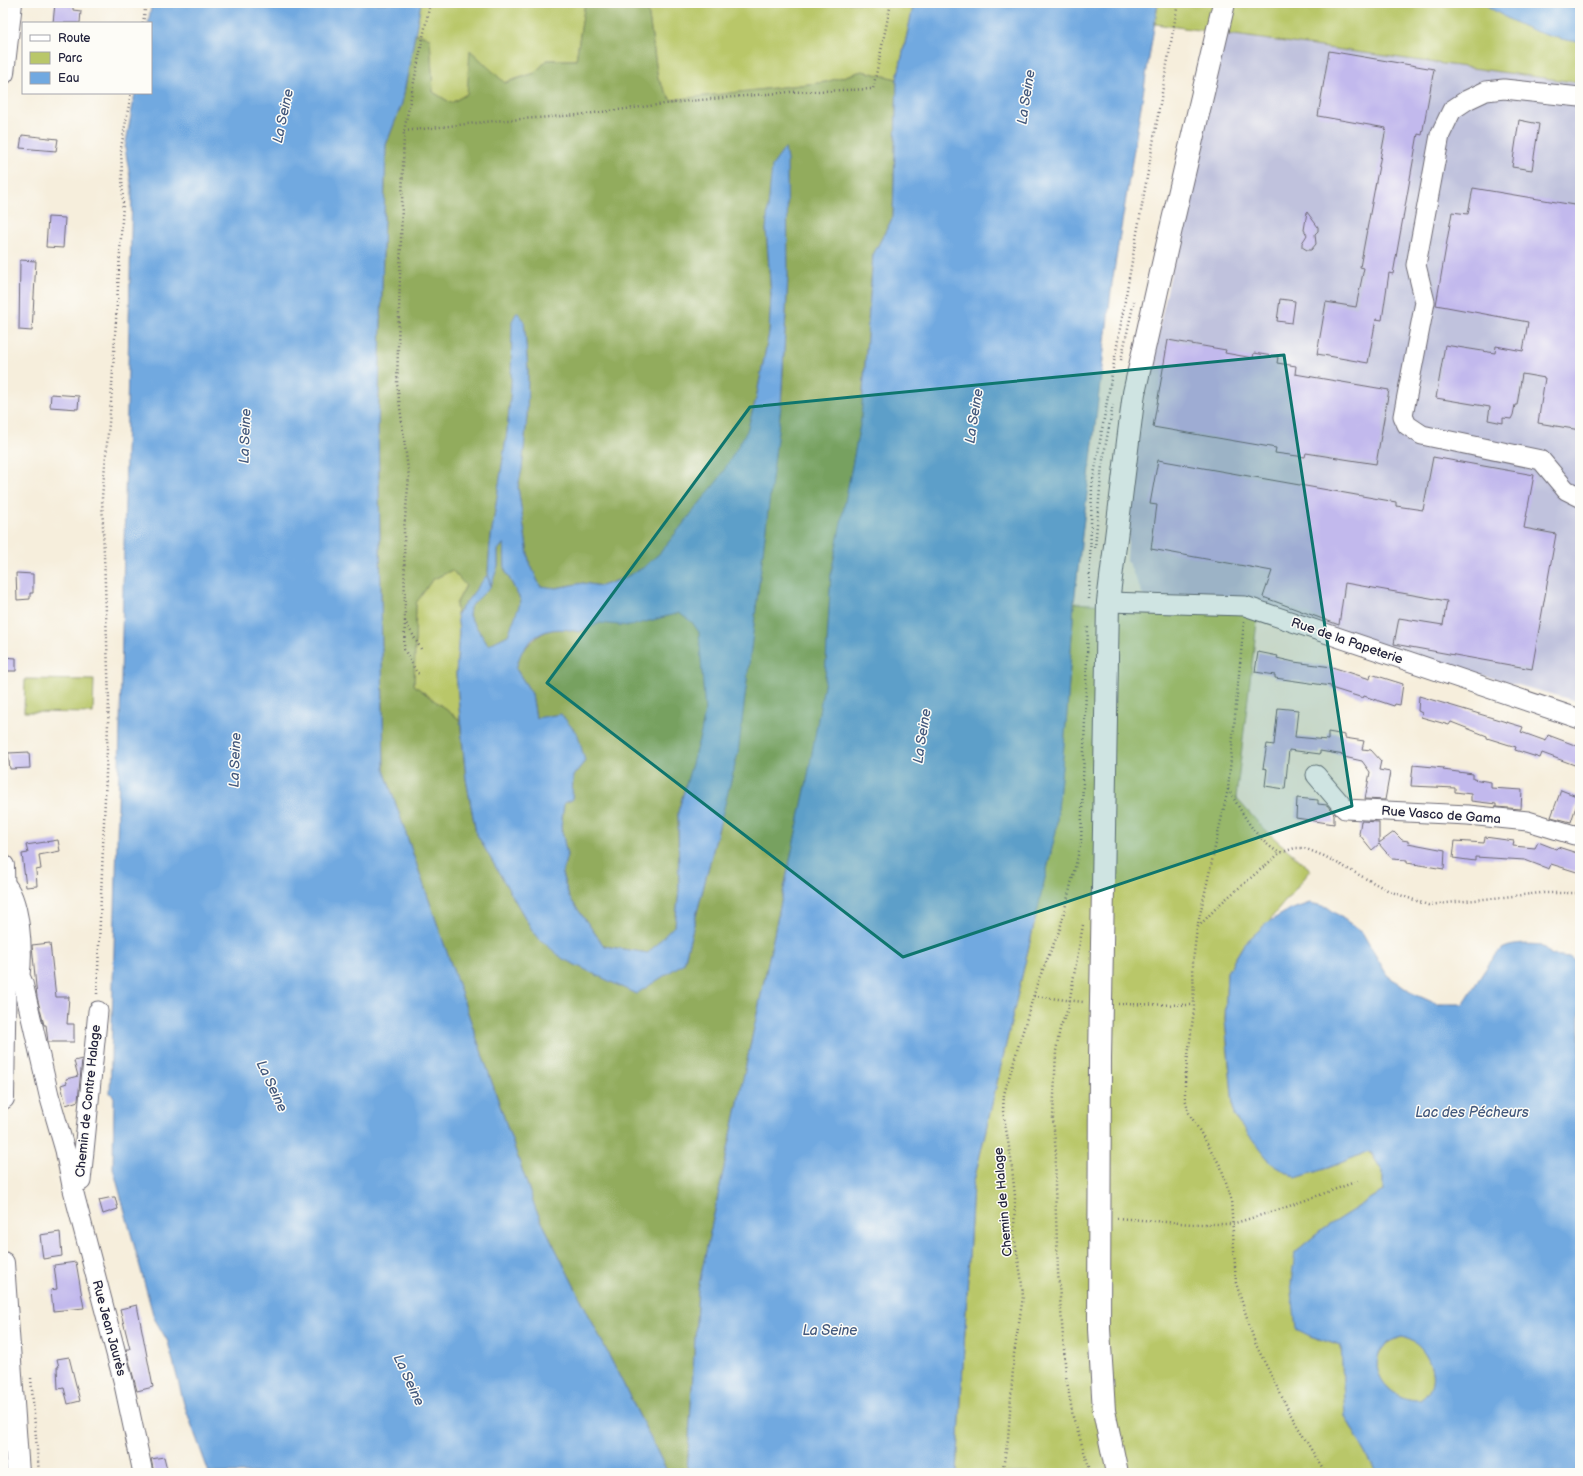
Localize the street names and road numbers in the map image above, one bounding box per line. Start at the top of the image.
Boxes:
street label: Rue de la Papeterie [1289,614,1405,668]
street label: Rue Vasco de Gama [1381,803,1501,827]
street label: Chemin de Contre Halage [72,1024,104,1178]
street label: Chemin de Halage [990,1146,1016,1257]
street label: Rue Jean Jaurès [89,1278,130,1378]

